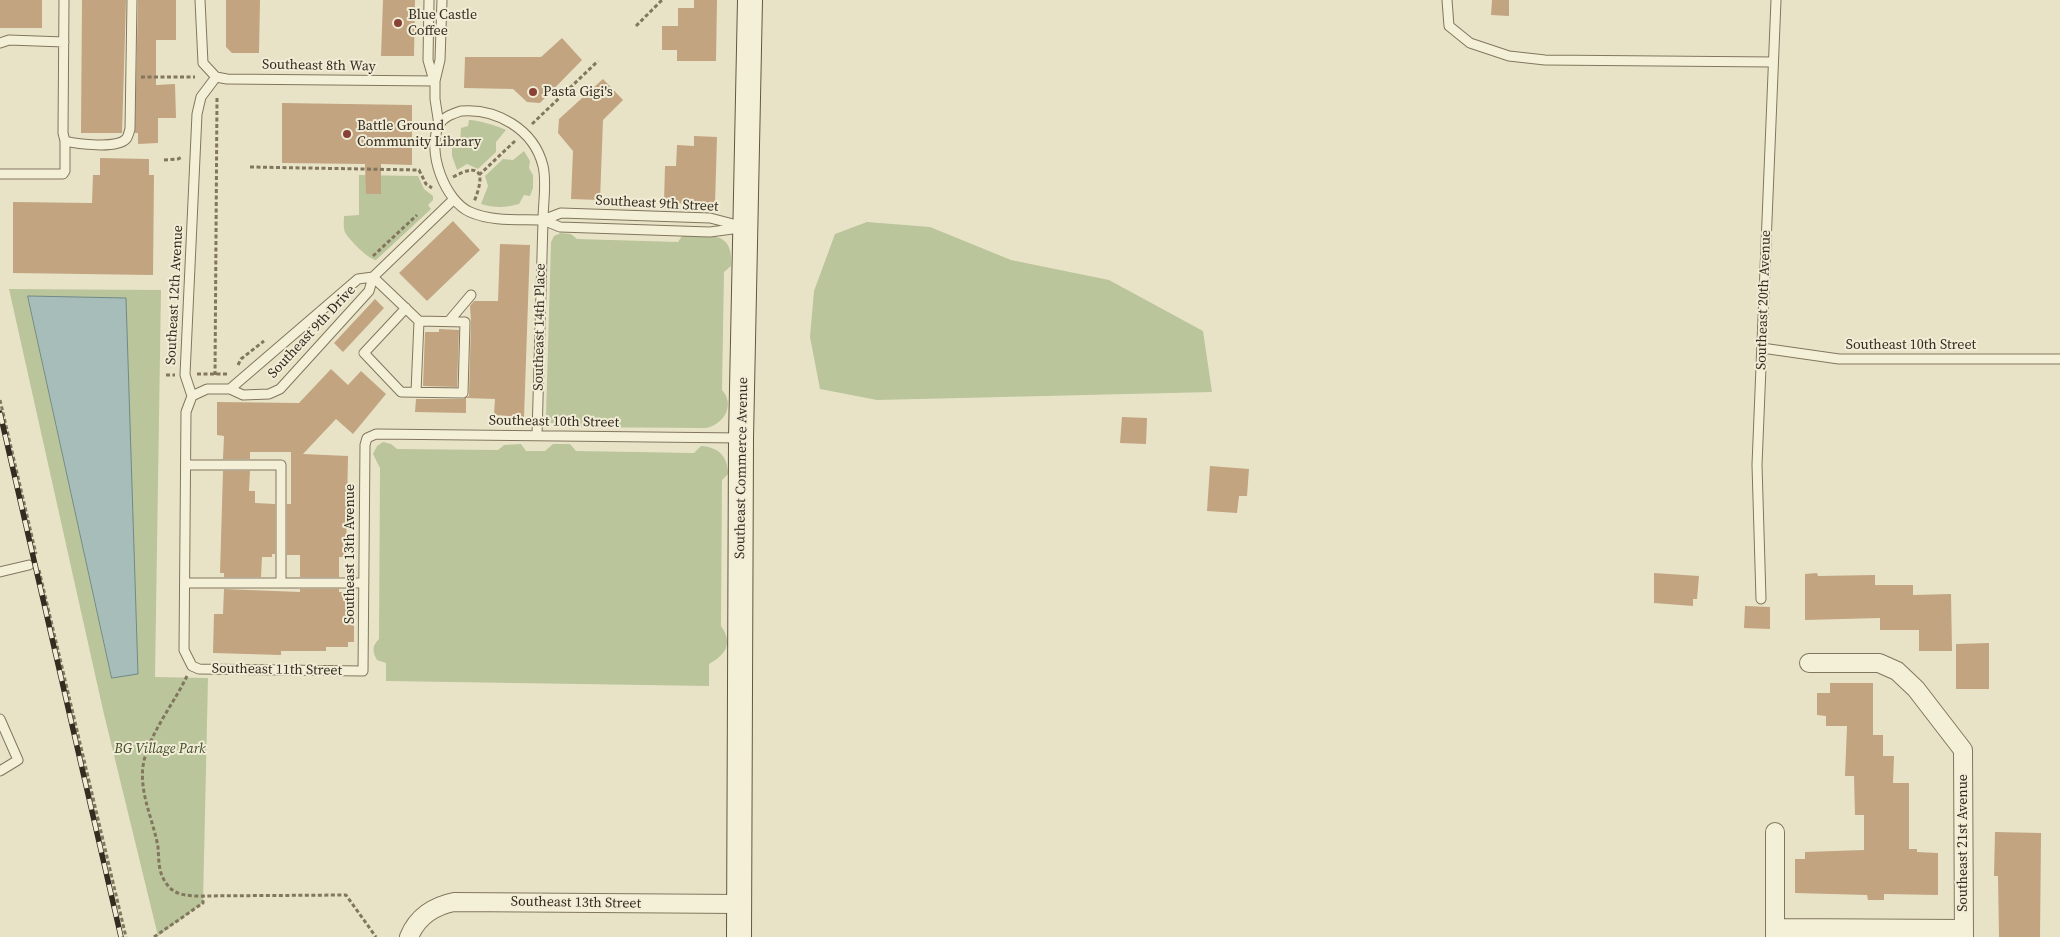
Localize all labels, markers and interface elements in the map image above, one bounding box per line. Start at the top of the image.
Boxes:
place label: Blue Castle Coffee [408,7,477,40]
marker: Blue Castle Coffee [392,17,404,29]
street label: Southeast 8th Way [262,57,376,75]
place label: Pasta Gigi's [543,84,613,100]
marker: Pasta Gigi's [527,86,539,98]
place label: Battle Ground Community Library [357,118,481,150]
marker: Battle Ground Community Library [341,128,353,140]
street label: Southeast 9th Street [595,192,719,216]
street label: Southeast 12th Avenue [163,225,187,365]
street label: Southeast 20th Avenue [1753,230,1775,370]
street label: Southeast 14th Place [530,263,550,391]
street label: Southeast 9th Drive [265,282,359,382]
street label: Southeast 10th Street [1846,337,1976,353]
street label: Southeast Commerce Avenue [732,377,752,559]
street label: Southeast 10th Street [489,412,619,432]
street label: Southeast 13th Avenue [342,484,358,624]
street label: Southeast 11th Street [212,660,342,680]
park label: BG Village Park [114,741,206,757]
street label: Southeast 21st Avenue [1955,774,1971,912]
street label: Southeast 13th Street [511,893,641,913]

